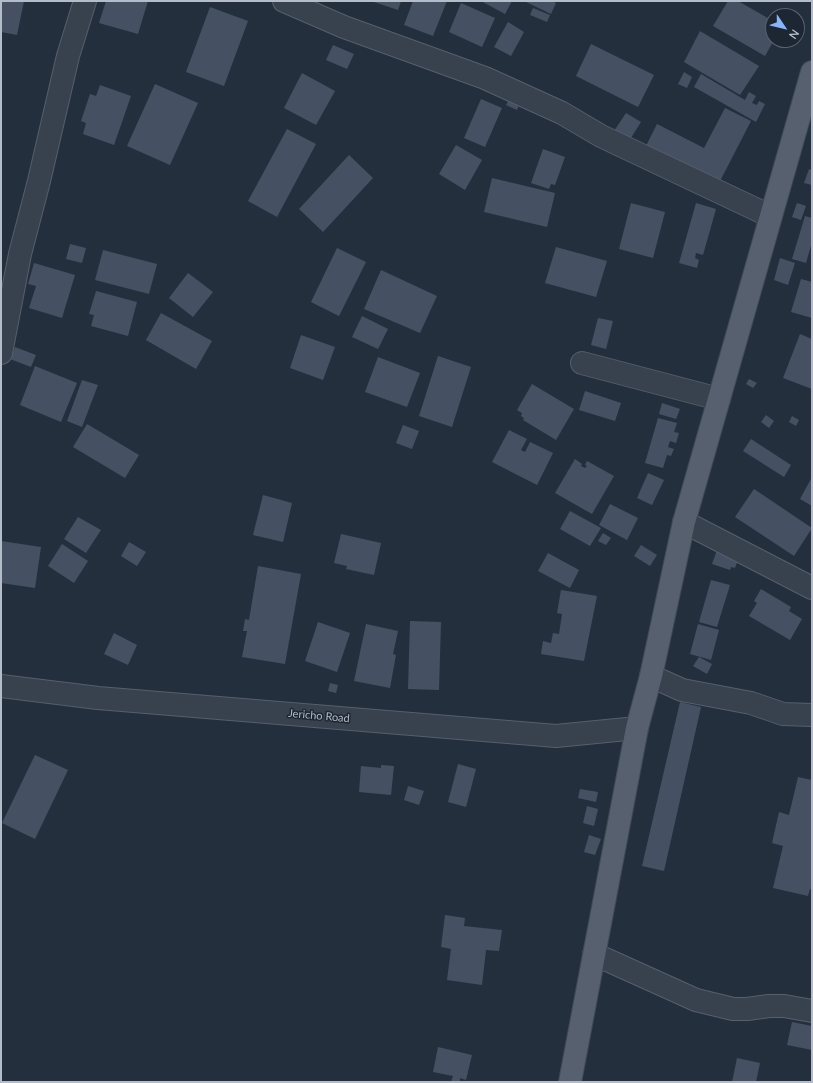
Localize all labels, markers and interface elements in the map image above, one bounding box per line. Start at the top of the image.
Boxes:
north arrow [765,8,805,48]
text: N [787,27,802,42]
street label: Jericho Road [288,707,350,725]

